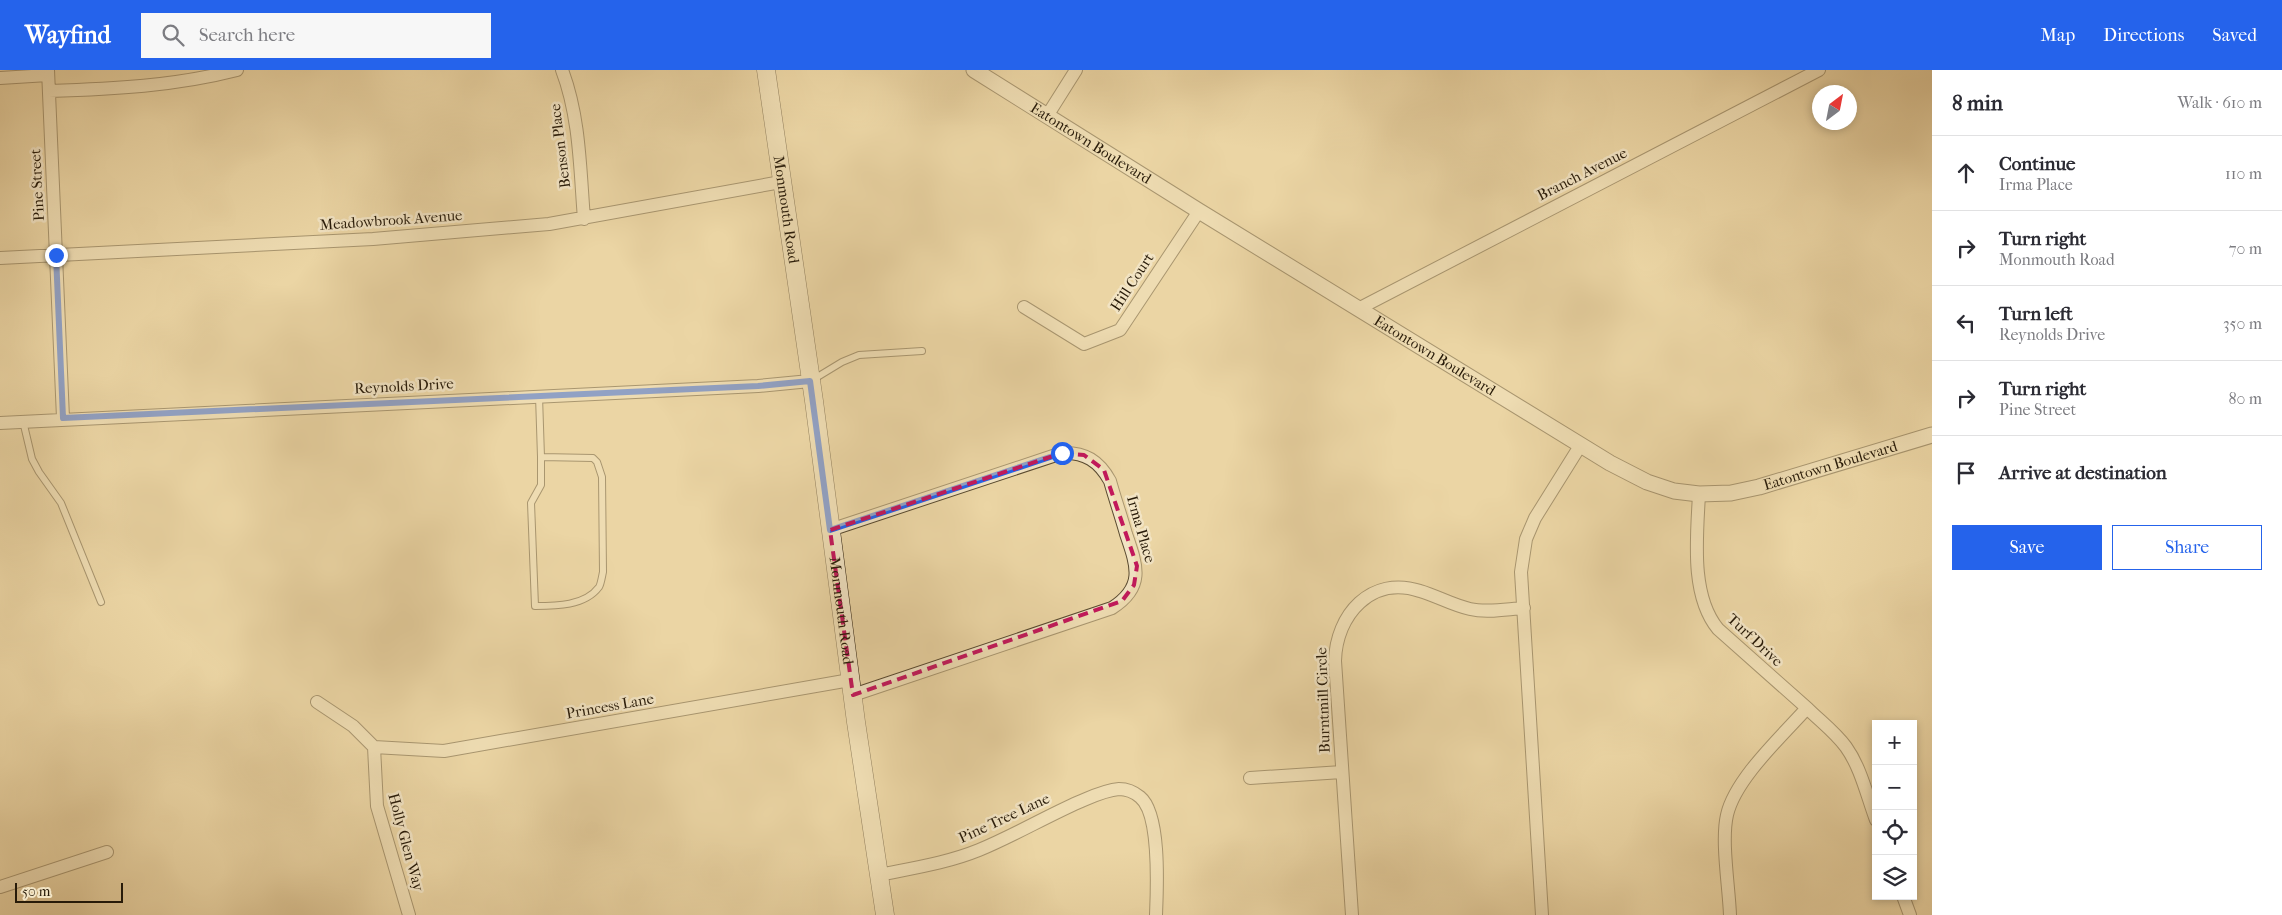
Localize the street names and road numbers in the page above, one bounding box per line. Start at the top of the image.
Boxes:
street label: Eatontown Boulevard [1027,99,1155,188]
street label: Benson Place [546,102,574,189]
street label: Branch Avenue [1534,143,1630,204]
street label: Pine Street [26,148,48,222]
street label: Monmouth Road [770,155,803,265]
street label: Meadowbrook Avenue [319,206,464,234]
street label: Hill Court [1107,249,1158,314]
street label: Eatontown Boulevard [1371,311,1499,400]
street label: Reynolds Drive [354,374,455,398]
street label: Eatontown Boulevard [1761,437,1900,494]
street label: Irma Place [1123,493,1159,565]
street label: Monmouth Road [825,556,858,667]
street label: Turf Drive [1723,610,1787,671]
street label: Burntmill Circle [1312,646,1334,753]
street label: Princess Lane [565,689,656,723]
street label: Pine Tree Lane [956,789,1053,847]
street label: Holly Glen Way [384,791,428,894]

